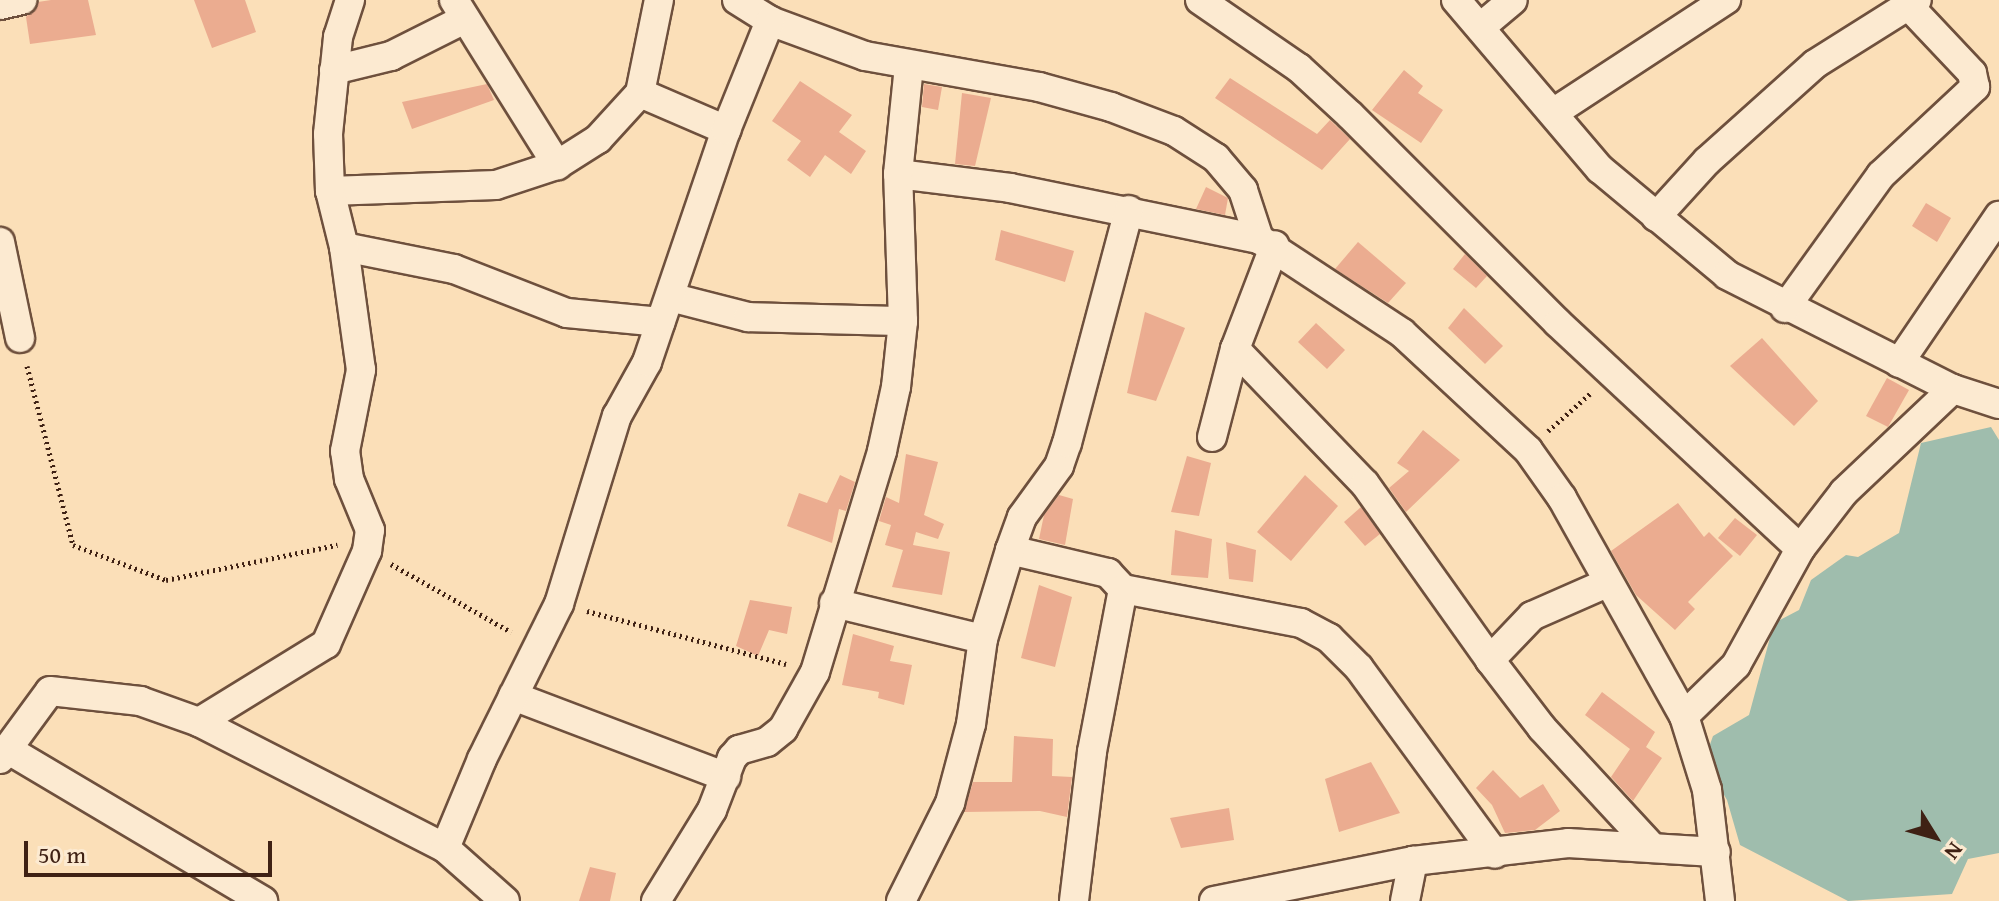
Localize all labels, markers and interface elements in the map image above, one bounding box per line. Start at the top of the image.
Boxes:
north arrow [1895,797,1975,877]
scale bar [28,825,276,875]
text: N [1937,836,1971,867]
text: 50 m [38,837,86,872]

